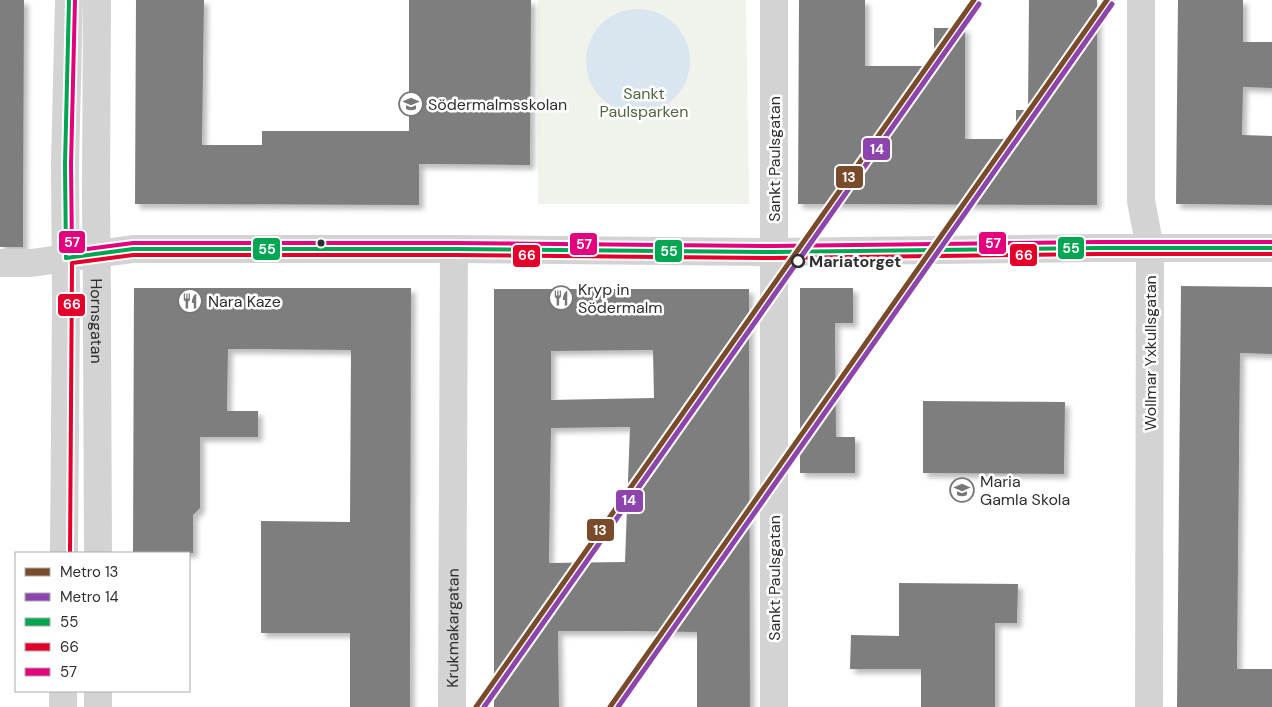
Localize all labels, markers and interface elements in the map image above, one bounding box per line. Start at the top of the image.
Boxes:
park label: Sankt Paulsparken [600,83,688,122]
school or university icon: Södermalmsskolan [398,91,424,117]
place label: Södermalmsskolan [428,94,567,115]
street label: Sankt Paulsgatan [764,96,785,222]
line badge: 14 [862,137,891,161]
text: 14 [870,140,884,158]
line badge: 13 [835,165,864,189]
text: 13 [842,168,856,186]
line badge: 57 [58,230,86,254]
line badge: 57 [978,231,1007,255]
line badge: 57 [569,232,598,256]
text: 57 [64,233,81,251]
text: 57 [985,234,1002,252]
text: 57 [576,235,593,253]
line badge: 55 [1057,236,1085,260]
line badge: 55 [252,237,281,261]
unlabelled marker [316,238,326,248]
line badge: 55 [654,239,683,263]
text: 55 [1062,239,1080,257]
text: 55 [258,240,276,258]
text: 55 [660,242,678,260]
line badge: 66 [1009,243,1038,267]
line badge: 66 [512,244,541,268]
text: 66 [518,246,536,264]
text: 66 [1015,246,1033,264]
place label: Mariatorget [809,251,901,272]
marker: Mariatorget [791,254,805,268]
street label: Wollmar Yxkullsgatan [1140,275,1161,431]
street label: Hornsgatan [86,278,107,364]
place label: Kryp in Södermalm [578,279,663,318]
restaurant icon: Kryp in Södermalm [548,285,574,311]
restaurant icon: Nara Kaze [177,288,203,314]
place label: Nara Kaze [208,291,281,312]
line badge: 66 [57,293,86,317]
text: 66 [63,295,81,313]
place label: Maria Gamla Skola [980,471,1070,510]
school or university icon: Maria Gamla Skola [949,477,975,503]
line badge: 14 [615,489,644,513]
text: 14 [622,491,636,509]
street label: Sankt Paulsgatan [764,515,785,641]
line badge: 13 [586,518,615,542]
text: 13 [593,521,607,539]
legend [15,552,190,692]
text: Metro 13 [60,562,118,582]
street label: Krukmakargatan [442,568,464,688]
text: Metro 14 [60,587,119,607]
text: 55 [60,612,78,632]
text: 66 [60,637,79,657]
text: 57 [60,662,77,682]

